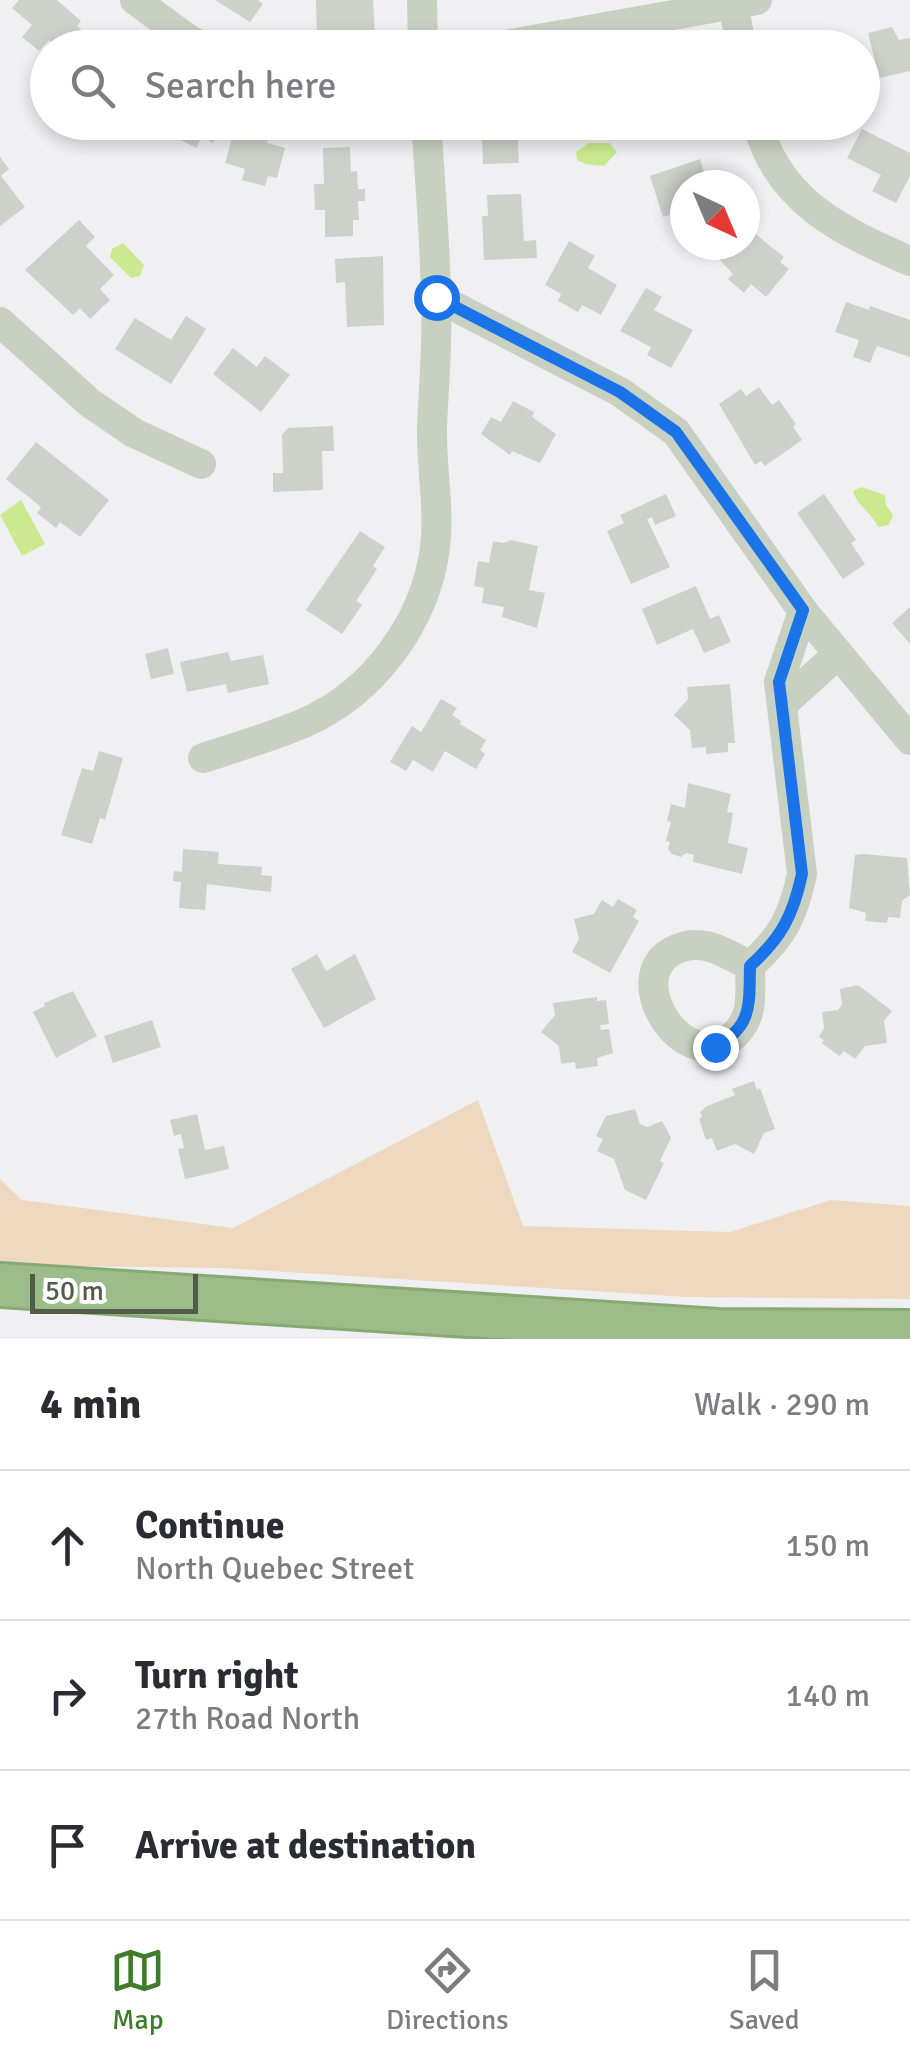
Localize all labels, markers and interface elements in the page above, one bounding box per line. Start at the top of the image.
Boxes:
search box [30,30,880,140]
icon: search [65,58,120,113]
text: Search here [145,62,337,109]
north arrow [670,170,760,260]
route start [414,275,460,321]
route end [693,1025,739,1071]
scale bar [30,1269,198,1314]
text: 50 m [45,1274,104,1308]
text: 4 min [40,1379,141,1430]
text: Walk · 290 m [694,1385,870,1424]
text: Continue [135,1502,285,1549]
icon: ahead [40,1518,95,1573]
text: 150 m [786,1526,870,1565]
text: North Quebec Street [135,1549,414,1588]
text: Turn right [135,1652,299,1699]
icon: right [40,1668,95,1723]
text: 140 m [786,1676,870,1715]
text: 27th Road North [135,1699,360,1738]
icon: arrive [40,1818,95,1873]
text: Arrive at destination [135,1822,476,1869]
tab: Map [110,1943,165,2037]
tab: Directions [386,1943,508,2037]
tab: Saved [729,1943,800,2037]

